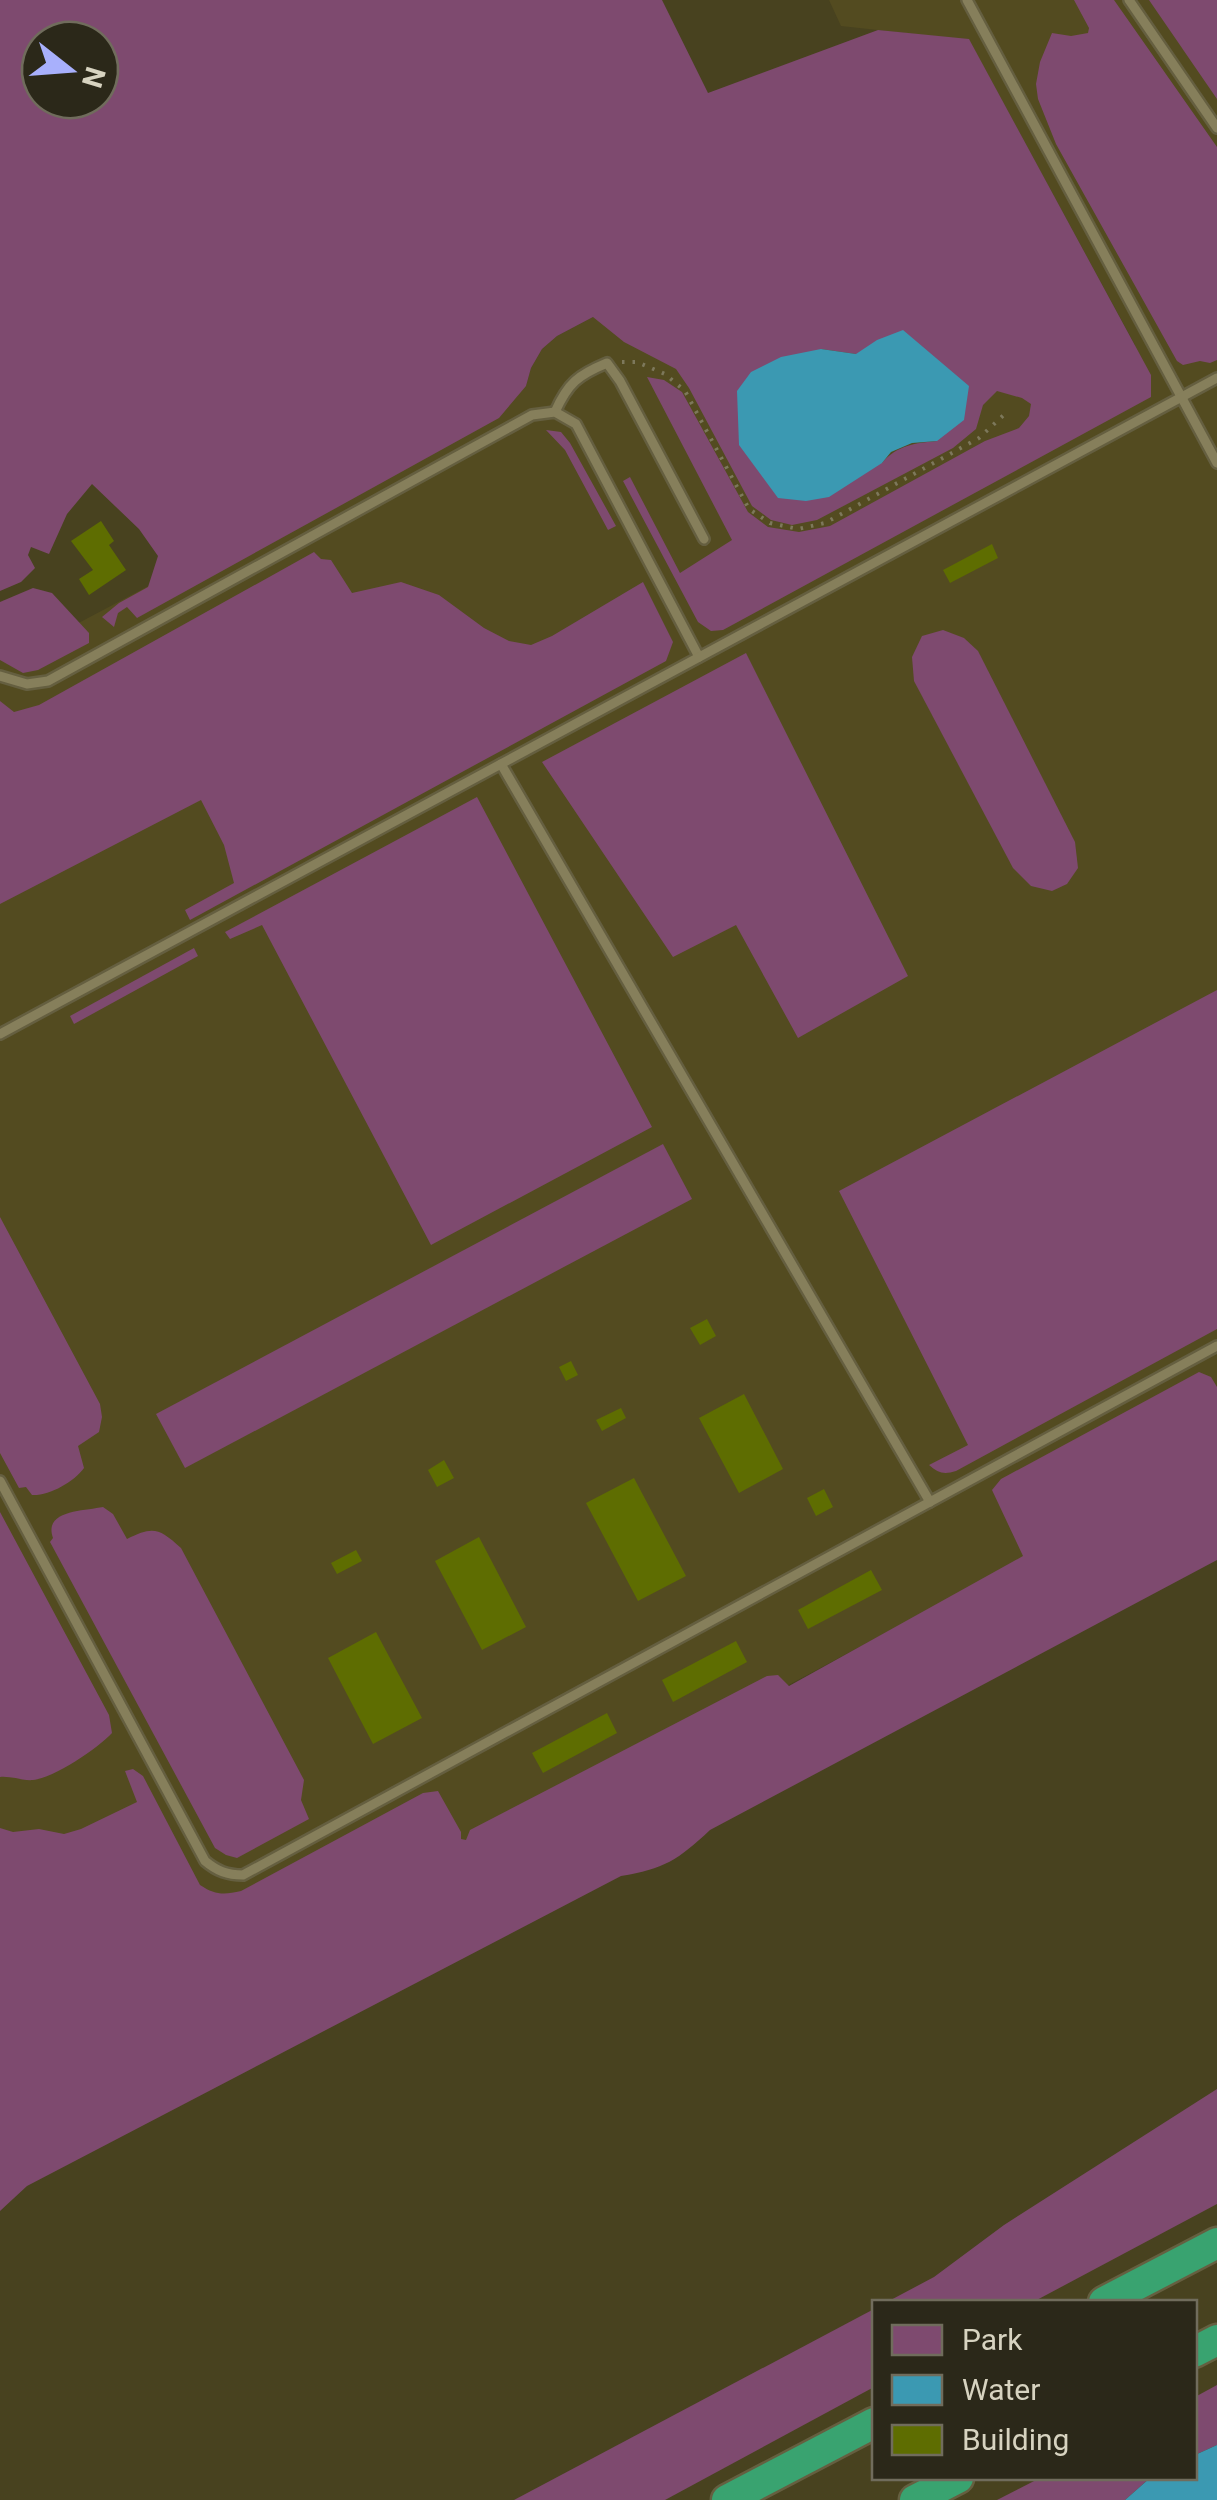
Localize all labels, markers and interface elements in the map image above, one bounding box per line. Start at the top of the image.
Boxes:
north arrow [20,20,120,120]
text: N [75,63,112,91]
legend [872,2300,1197,2480]
text: Park [962,2322,1023,2357]
text: Water [962,2372,1040,2407]
text: Building [962,2422,1069,2457]

